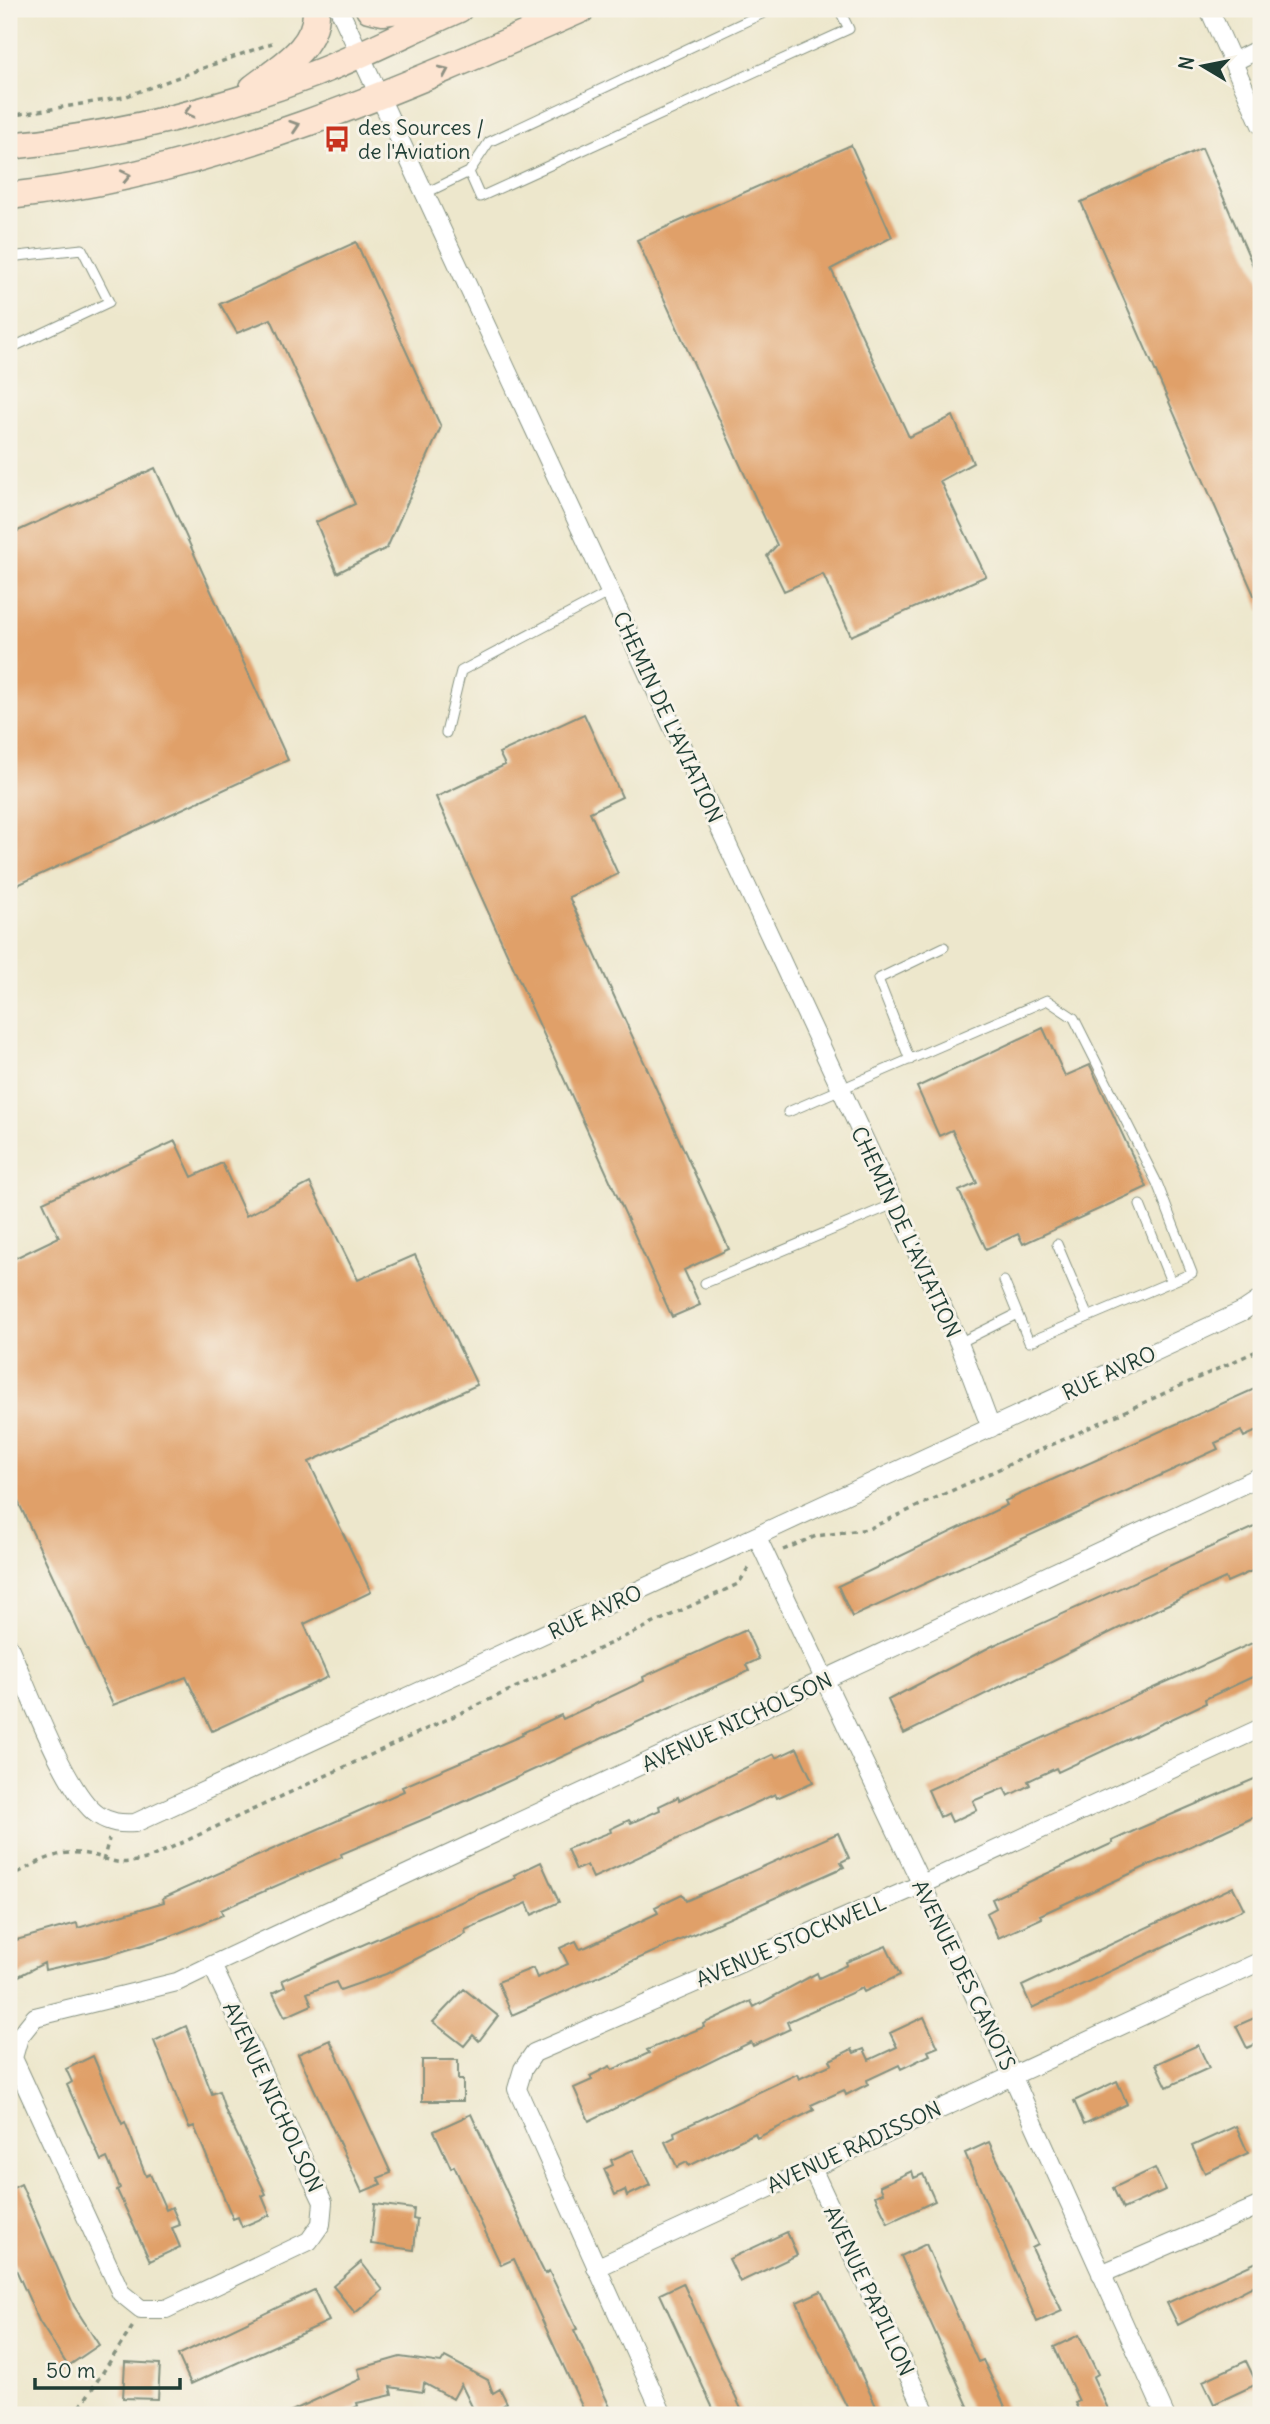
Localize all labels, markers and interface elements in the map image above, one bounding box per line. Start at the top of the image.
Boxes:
north arrow [1168,32,1238,102]
text: N [1173,54,1199,72]
one-way arrow [436,65,449,79]
one-way arrow [183,104,195,118]
place label: des Sources / de l'Aviation [358,114,484,165]
one-way arrow [289,120,301,134]
bus stop icon: des Sources / de l'Aviation [322,124,352,154]
one-way arrow [120,170,132,184]
street label: CHEMIN DE L'AVIATION [607,607,729,827]
street label: CHEMIN DE L'AVIATION [845,1122,967,1342]
street label: RUE AVRO [1058,1340,1160,1406]
street label: RUE AVRO [544,1579,646,1645]
street label: AVENUE NICHOLSON [638,1666,836,1778]
street label: AVENUE DES CANOTS [906,1875,1022,2075]
street label: AVENUE STOCKWELL [692,1889,890,1993]
street label: AVENUE NICHOLSON [217,1998,329,2196]
street label: AVENUE RADISSON [763,2095,945,2199]
street label: AVENUE PAPILLON [818,2202,920,2380]
scale bar [35,2347,180,2391]
text: 50 m [46,2357,95,2384]

